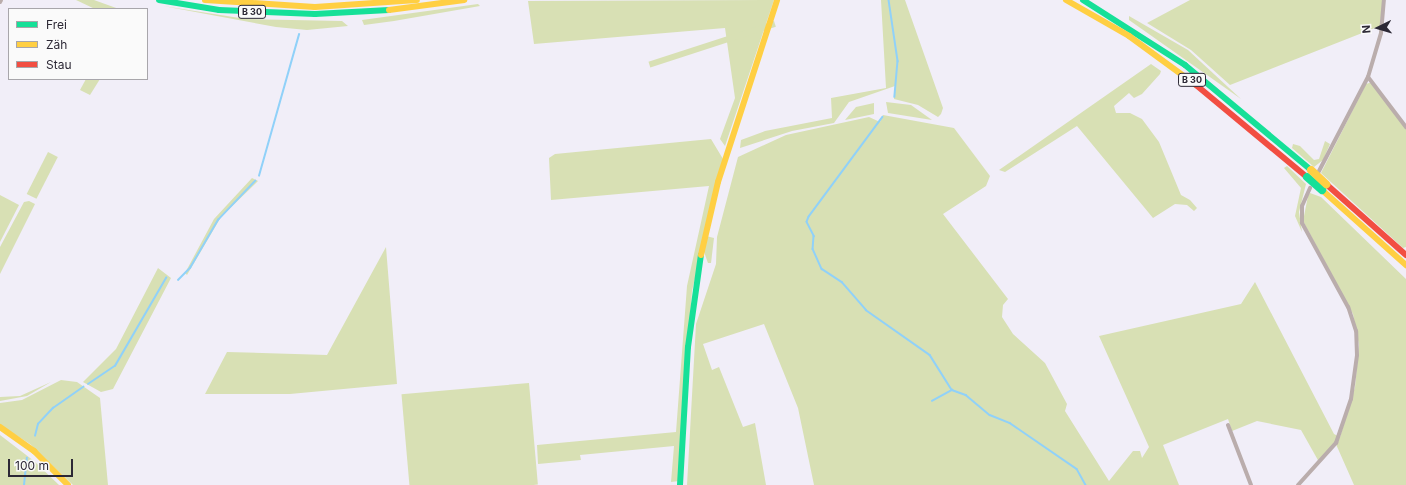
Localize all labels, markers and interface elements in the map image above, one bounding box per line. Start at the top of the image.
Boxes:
road number: B 30 [238,5,266,19]
legend [8,8,148,80]
north arrow [1358,8,1398,48]
text: Frei [46,17,67,32]
text: N [1359,24,1373,34]
text: Zäh [46,37,67,52]
text: Stau [46,57,72,72]
road number: B 30 [1178,73,1206,87]
scale bar [10,451,75,477]
text: 100 m [15,458,49,473]

